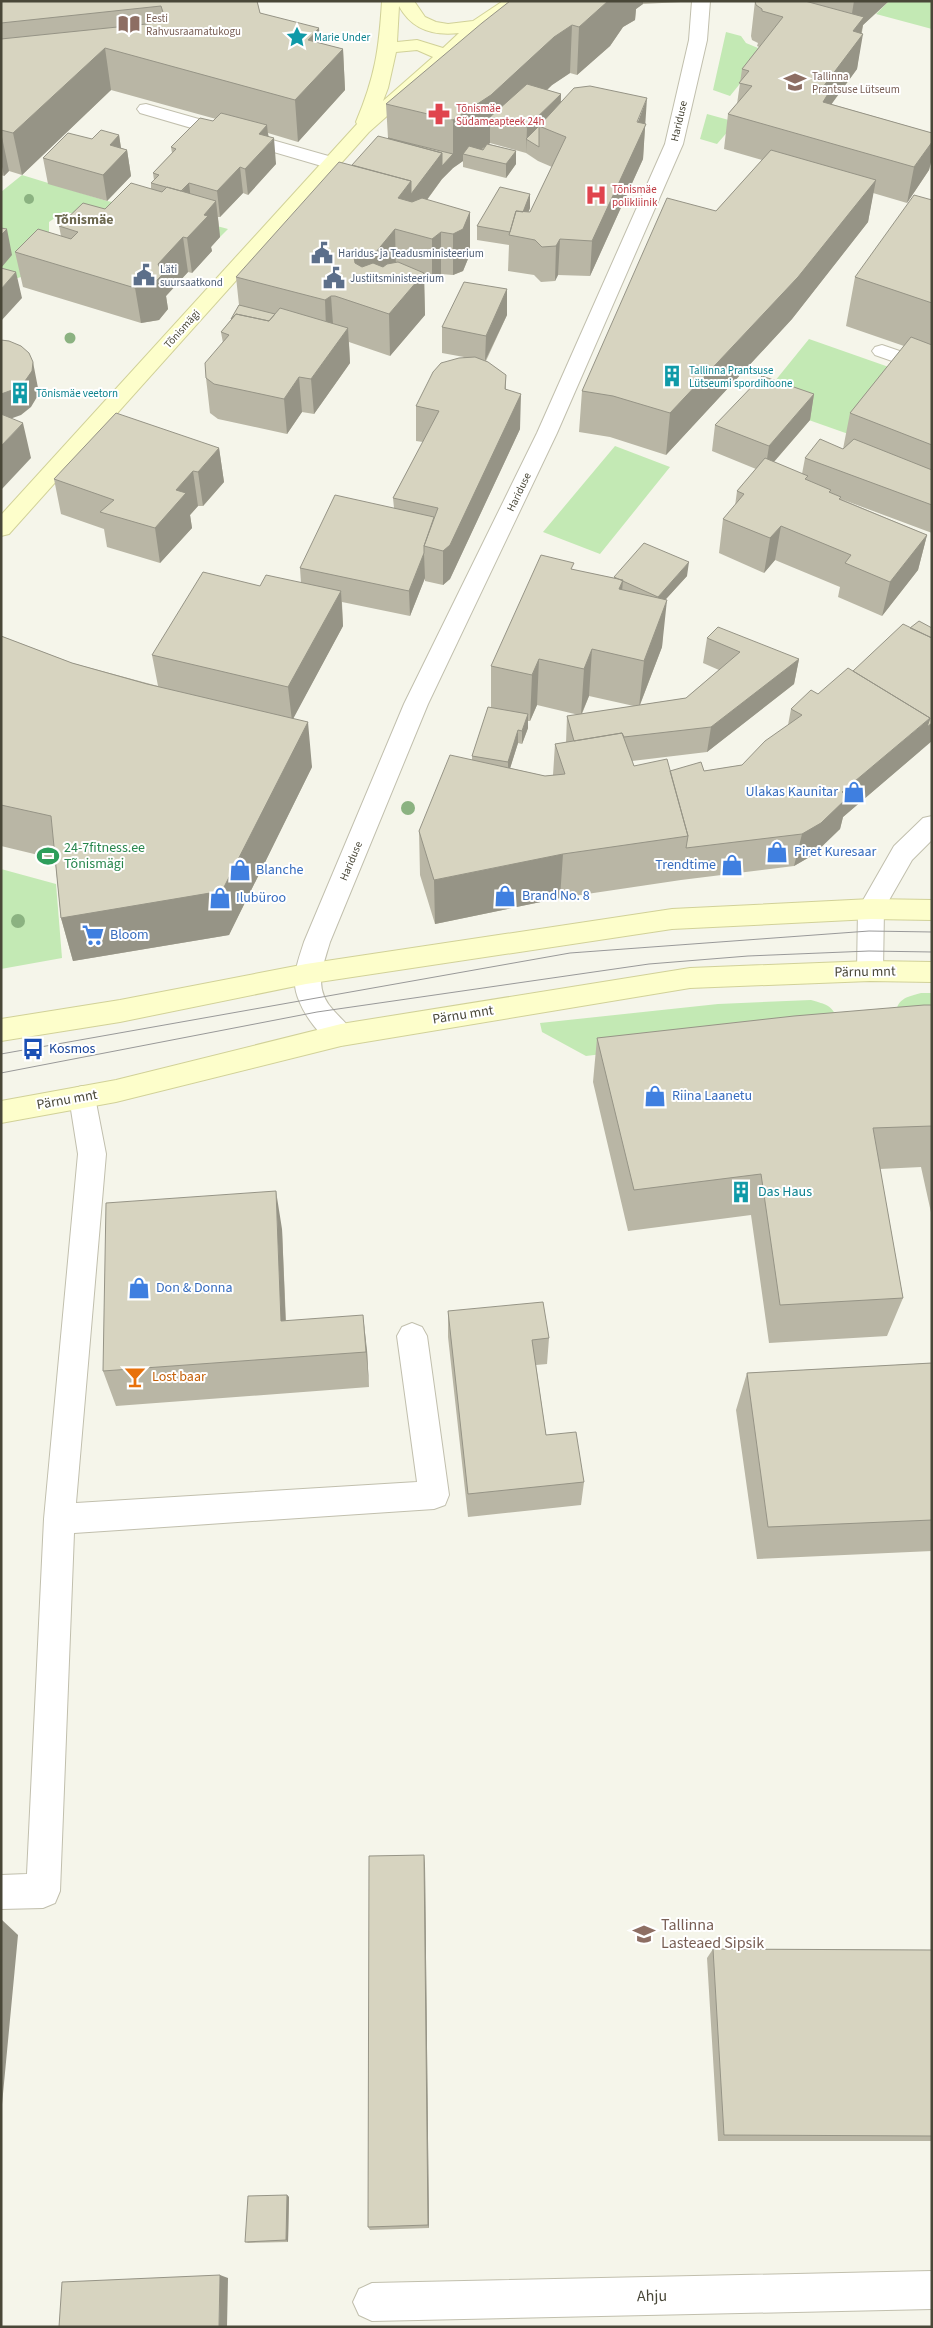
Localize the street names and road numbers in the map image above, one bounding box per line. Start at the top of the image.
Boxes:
street label: Hariduse [667,99,691,143]
street label: Tõnismägi [161,306,203,352]
street label: Hariduse [503,470,535,514]
street label: Hariduse [336,839,366,883]
street label: Pärnu mnt [834,961,896,983]
street label: Pärnu mnt [431,1000,495,1030]
street label: Pärnu mnt [35,1085,99,1115]
street label: Ahju [637,2285,667,2307]

